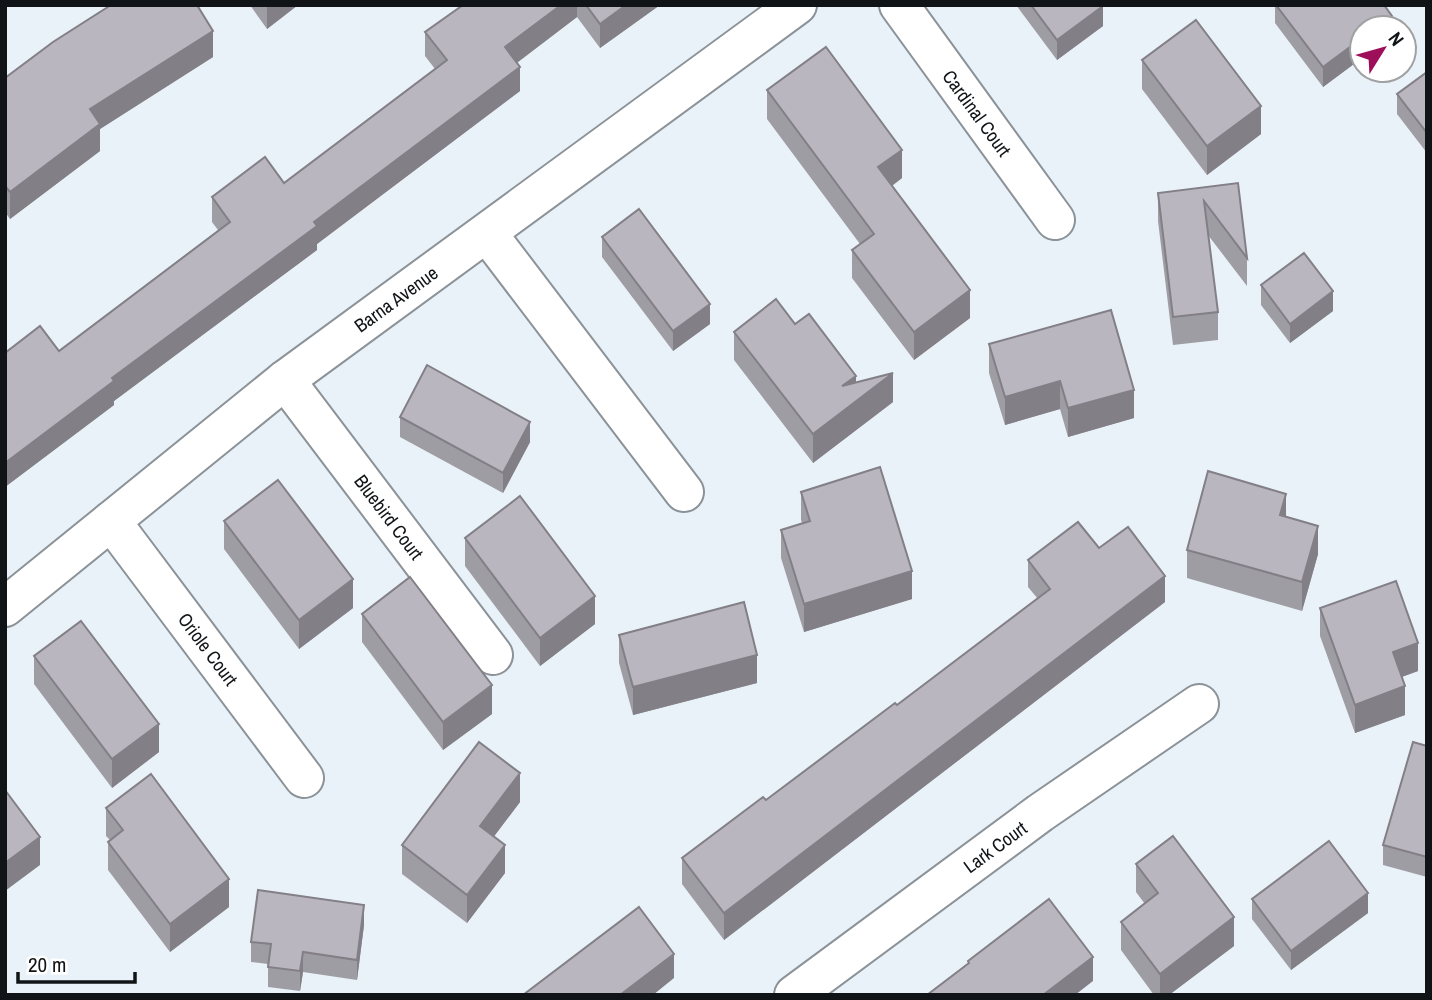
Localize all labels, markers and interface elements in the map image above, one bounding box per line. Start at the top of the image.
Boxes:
north arrow [1348,14,1418,84]
text: N [1383,26,1410,51]
street label: Cardinal Court [937,64,1018,162]
street label: Barna Avenue [349,260,443,338]
street label: Bluebird Court [348,469,430,565]
street label: Oriole Court [172,607,244,691]
street label: Lark Court [958,815,1033,879]
scale bar [18,940,135,984]
text: 20 m [28,950,66,979]

